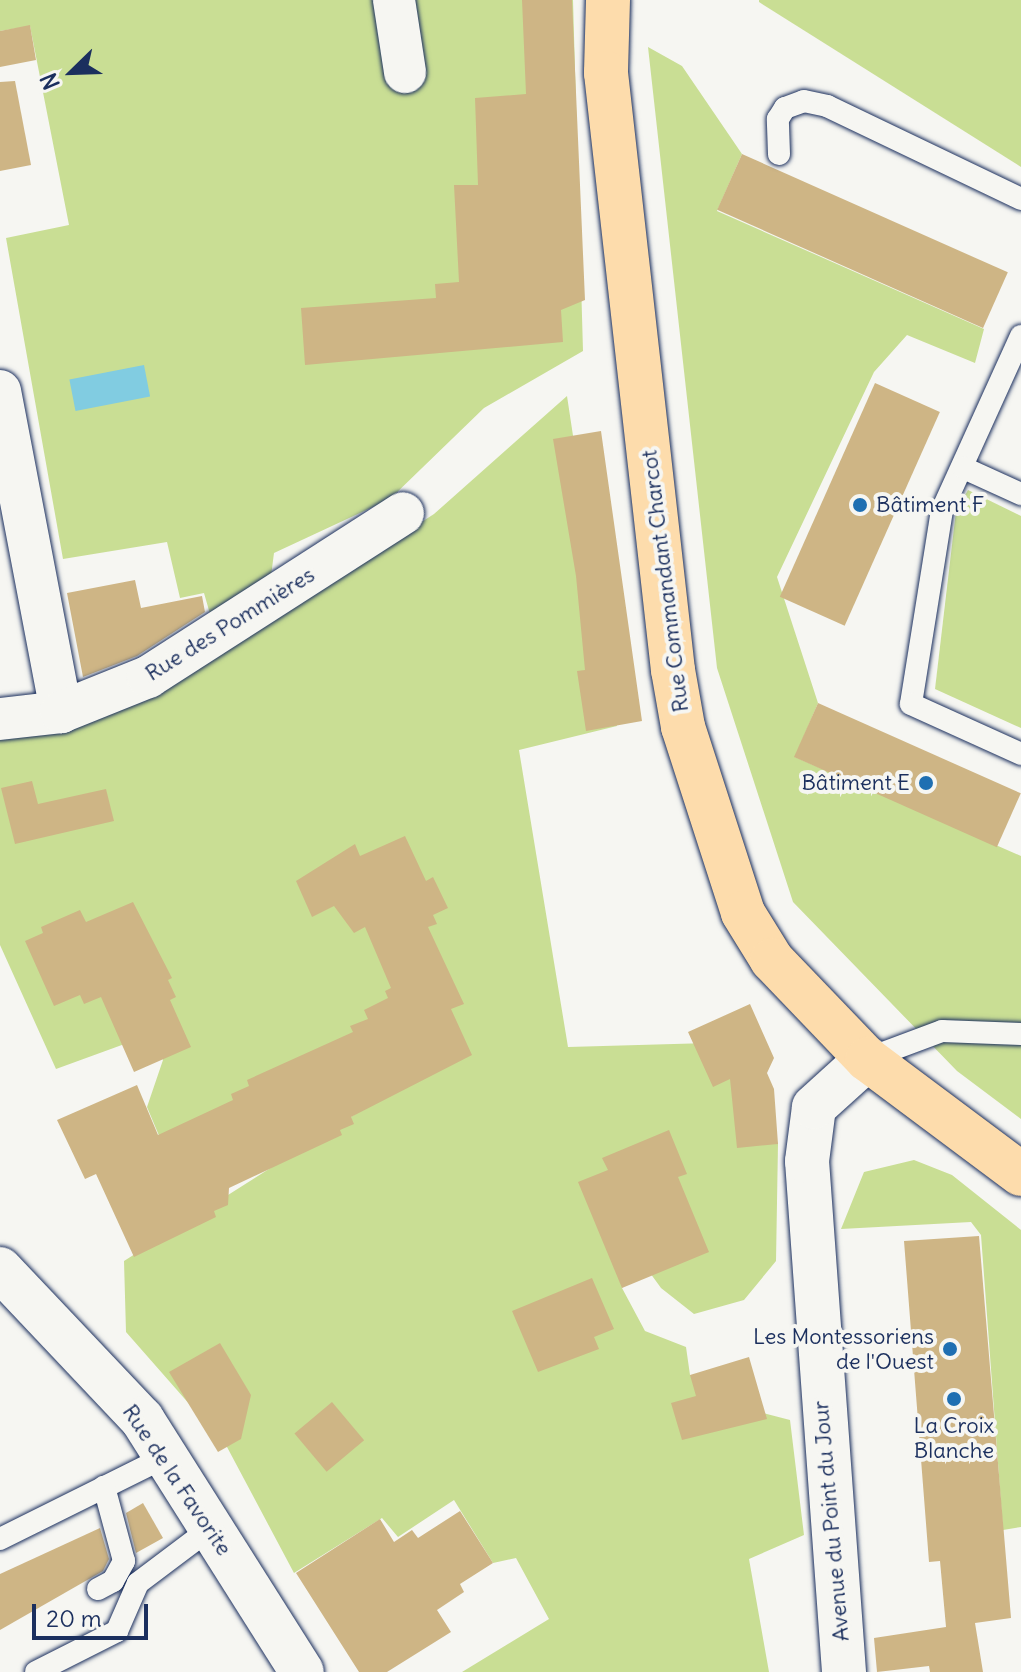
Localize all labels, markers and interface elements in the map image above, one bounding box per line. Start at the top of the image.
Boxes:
north arrow [32,32,112,112]
text: N [34,69,66,94]
street label: Rue Commandant Charcot [636,448,694,714]
place label: Bâtiment F [876,492,984,518]
marker: Bâtiment F [851,496,869,514]
street label: Rue des Pommières [141,561,319,687]
place label: Bâtiment E [801,770,910,796]
marker: Bâtiment E [917,774,935,792]
place label: Les Montessoriens de l'Ouest [753,1323,934,1374]
marker: Les Montessoriens de l'Ouest [941,1340,959,1358]
marker: La Croix Blanche [945,1390,963,1408]
street label: Rue de la Favorite [117,1400,237,1560]
street label: Avenue du Point du Jour [807,1400,855,1642]
place label: La Croix Blanche [914,1412,994,1464]
scale bar [36,1588,152,1638]
text: 20 m [46,1603,102,1633]

